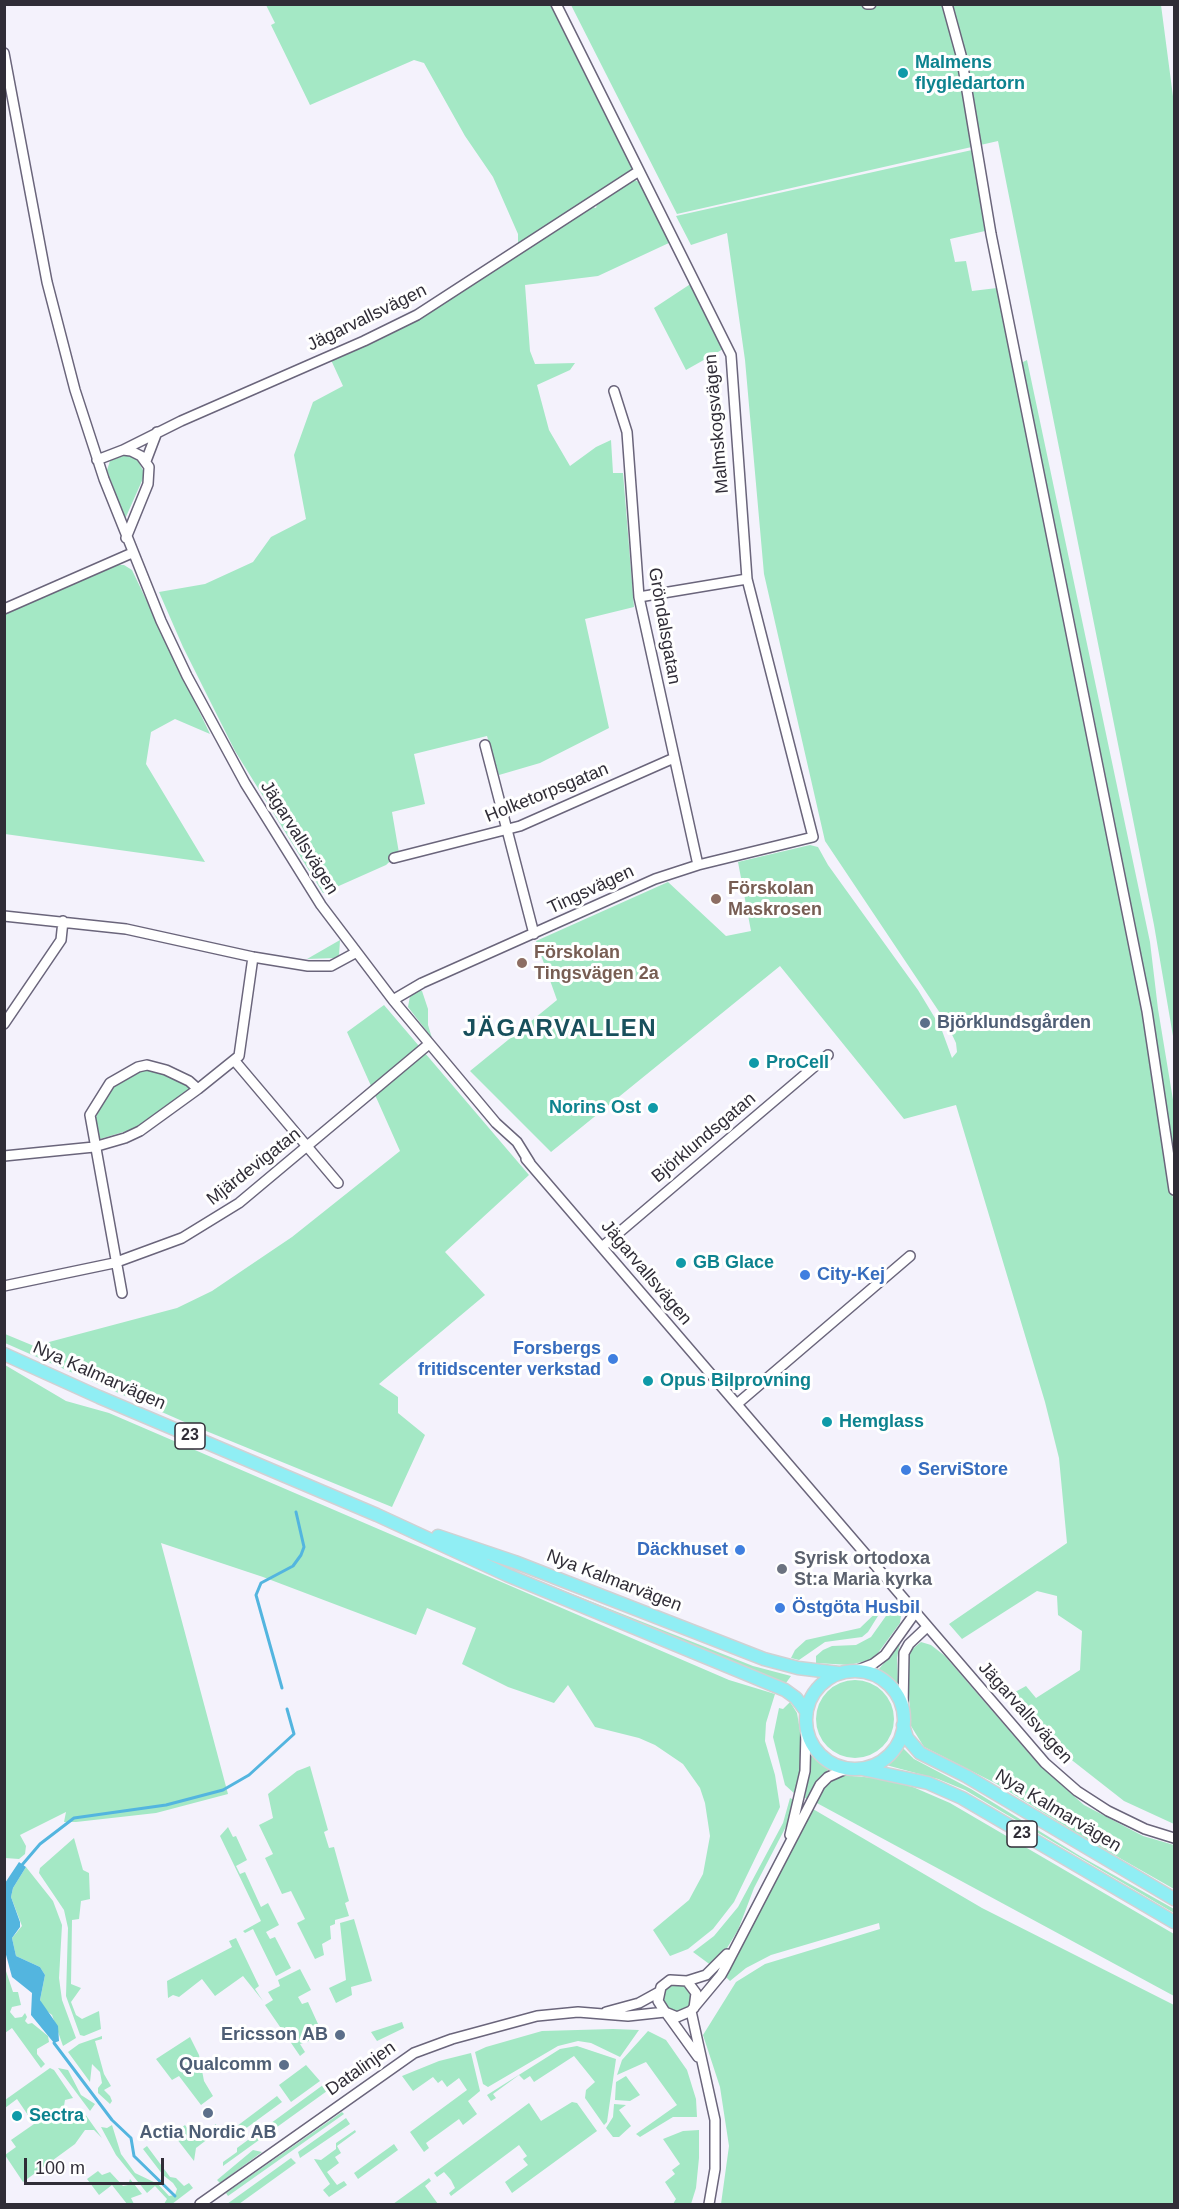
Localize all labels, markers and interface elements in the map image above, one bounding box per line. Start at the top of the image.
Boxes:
place label: Malmens flygledartorn [915,52,1025,94]
marker: Malmens flygledartorn [896,66,910,80]
street label: Jägarvallsvägen [304,280,430,356]
street label: Malmskogsvägen [700,353,734,495]
street label: Gröndalsgatan [643,566,685,686]
street label: Holketorpsgatan [482,758,612,828]
street label: Jägarvallsvägen [255,777,343,899]
street label: Tingsvägen [545,861,637,919]
place label: Förskolan Maskrosen [728,878,822,920]
marker: Förskolan Maskrosen [709,892,723,906]
place label: Förskolan Tingsvägen 2a [534,942,659,984]
marker: Förskolan Tingsvägen 2a [515,956,529,970]
place label: Björklundsgården [937,1012,1091,1034]
district label: JÄGARVALLEN [463,1015,657,1043]
marker: Björklundsgården [918,1016,932,1030]
place label: ProCell [766,1052,829,1074]
marker: ProCell [747,1056,761,1070]
street label: Björklundsgatan [648,1088,760,1188]
place label: Norins Ost [549,1097,641,1119]
marker: Norins Ost [646,1101,660,1115]
street label: Mjärdevigatan [203,1124,305,1210]
street label: Jägarvallsvägen [596,1216,696,1330]
place label: GB Glace [693,1252,774,1274]
marker: GB Glace [674,1256,688,1270]
place label: City-Kej [817,1264,885,1286]
marker: City-Kej [798,1268,812,1282]
street label: Nya Kalmarvägen [29,1337,169,1415]
place label: Forsbergs fritidscenter verkstad [418,1338,601,1380]
marker: Forsbergs fritidscenter verkstad [606,1352,620,1366]
place label: Opus Bilprovning [660,1370,811,1392]
marker: Opus Bilprovning [641,1374,655,1388]
place label: Hemglass [839,1411,924,1433]
marker: Hemglass [820,1415,834,1429]
road number: 23 [175,1423,205,1449]
place label: ServiStore [918,1459,1008,1481]
marker: ServiStore [899,1463,913,1477]
place label: Däckhuset [637,1539,728,1561]
marker: Däckhuset [733,1543,747,1557]
street label: Nya Kalmarvägen [543,1545,685,1617]
place label: Syrisk ortodoxa St:a Maria kyrka [794,1548,932,1590]
marker: Syrisk ortodoxa St:a Maria kyrka [775,1562,789,1576]
place label: Östgöta Husbil [792,1597,920,1619]
marker: Östgöta Husbil [773,1601,787,1615]
street label: Jägarvallsvägen [973,1657,1077,1769]
street label: Nya Kalmarvägen [991,1765,1125,1857]
road number: 23 [1007,1821,1037,1847]
place label: Ericsson AB [221,2024,328,2046]
marker: Ericsson AB [333,2028,347,2042]
street label: Datalinjen [322,2037,400,2101]
place label: Qualcomm [179,2054,272,2076]
marker: Qualcomm [277,2058,291,2072]
place label: Sectra [29,2105,84,2127]
marker: Actia Nordic AB [201,2106,215,2120]
marker: Sectra [10,2109,24,2123]
place label: Actia Nordic AB [139,2122,277,2144]
scale bar [27,2146,166,2184]
text: 100 m [35,2158,85,2178]

